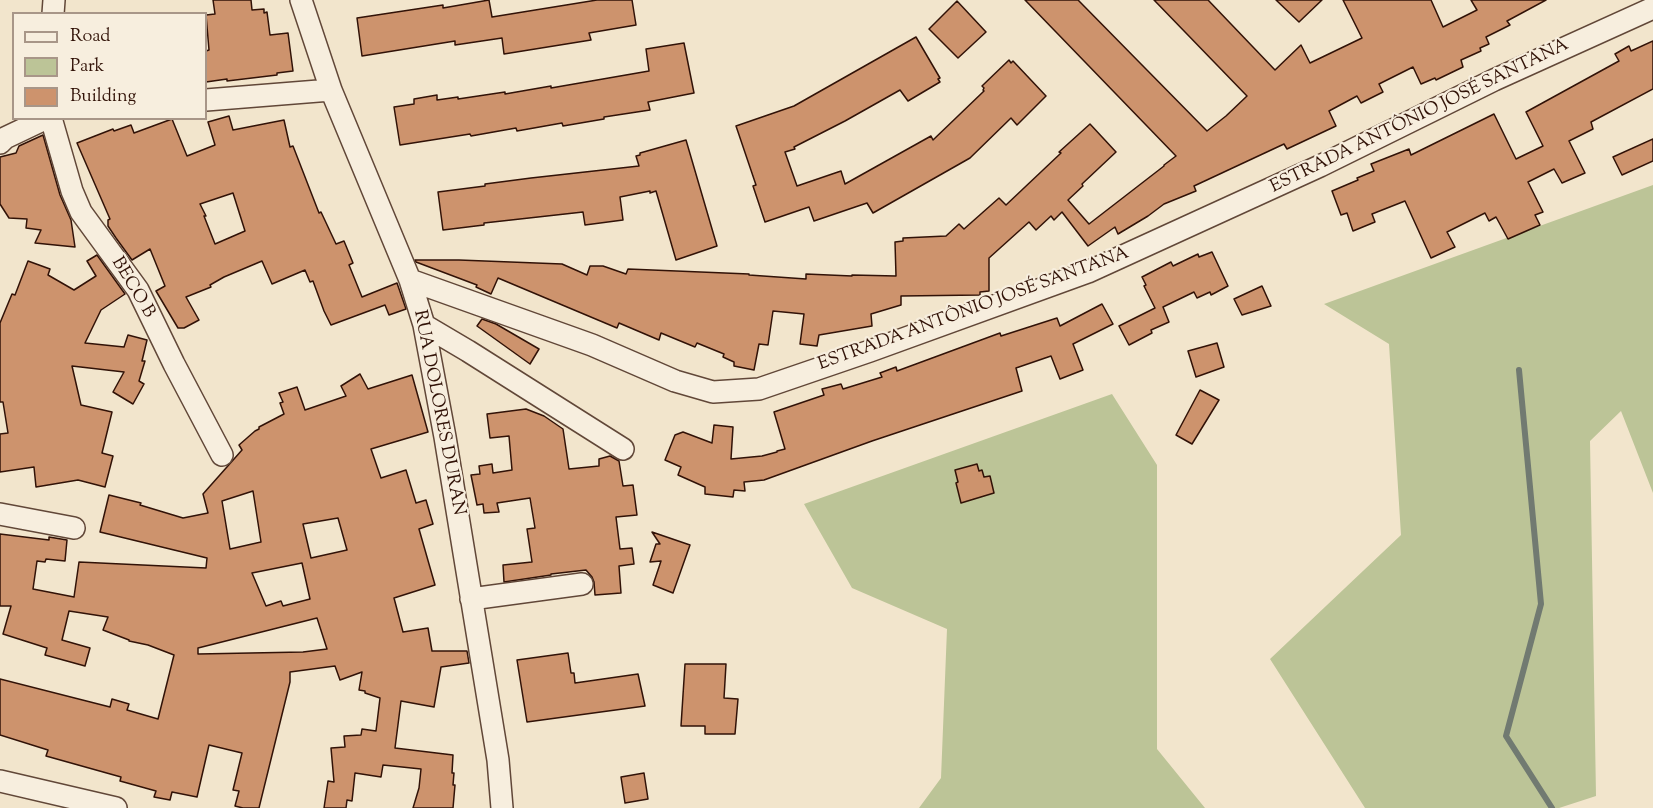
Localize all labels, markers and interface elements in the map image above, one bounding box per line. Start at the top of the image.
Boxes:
legend [12,12,207,120]
text: Road [70,24,110,50]
street label: ESTRADA ANTÔNIO JOSÉ SANTANA [1267,35,1573,199]
text: Park [70,54,104,80]
text: Building [70,84,136,110]
street label: ESTRADA ANTÔNIO JOSÉ SANTANA [816,244,1132,376]
street label: BECO B [105,254,159,322]
street label: RUA DOLORES DURAN [407,308,469,518]

